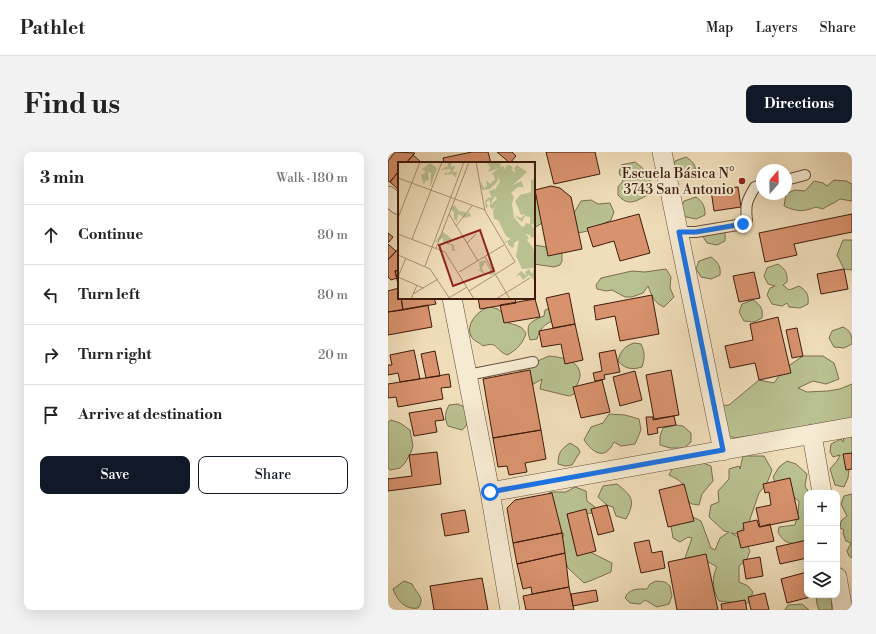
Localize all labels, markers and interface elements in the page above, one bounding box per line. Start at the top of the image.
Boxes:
text: Pathlet [20,16,85,40]
text: Map [706,19,733,37]
text: Layers [755,19,798,37]
text: Share [820,19,856,37]
button: Directions [746,85,852,123]
text: Find us [24,87,120,122]
inset map [398,162,535,299]
north arrow [756,164,792,200]
place label: Escuela Básica N° 3743 San Antonio [622,165,734,199]
text: 3 min [40,167,84,189]
text: Walk · 180 m [276,170,348,186]
marker: Escuela Básica N° 3743 San Antonio [737,176,747,186]
route end [734,215,752,233]
icon: ahead [40,224,62,246]
text: Continue [78,225,143,244]
text: 80 m [317,227,348,243]
icon: left [40,284,62,306]
text: Turn left [78,285,140,304]
text: 80 m [317,287,348,303]
icon: right [40,344,62,366]
text: Turn right [78,345,152,364]
text: 20 m [318,347,348,363]
icon: arrive [40,404,62,426]
text: Arrive at destination [78,405,222,424]
button: Save [40,456,190,494]
button: Share [198,456,348,494]
route start [481,483,499,501]
map controls [804,490,840,598]
button: + [804,490,840,526]
button: − [804,526,840,562]
button: layers [804,562,840,598]

